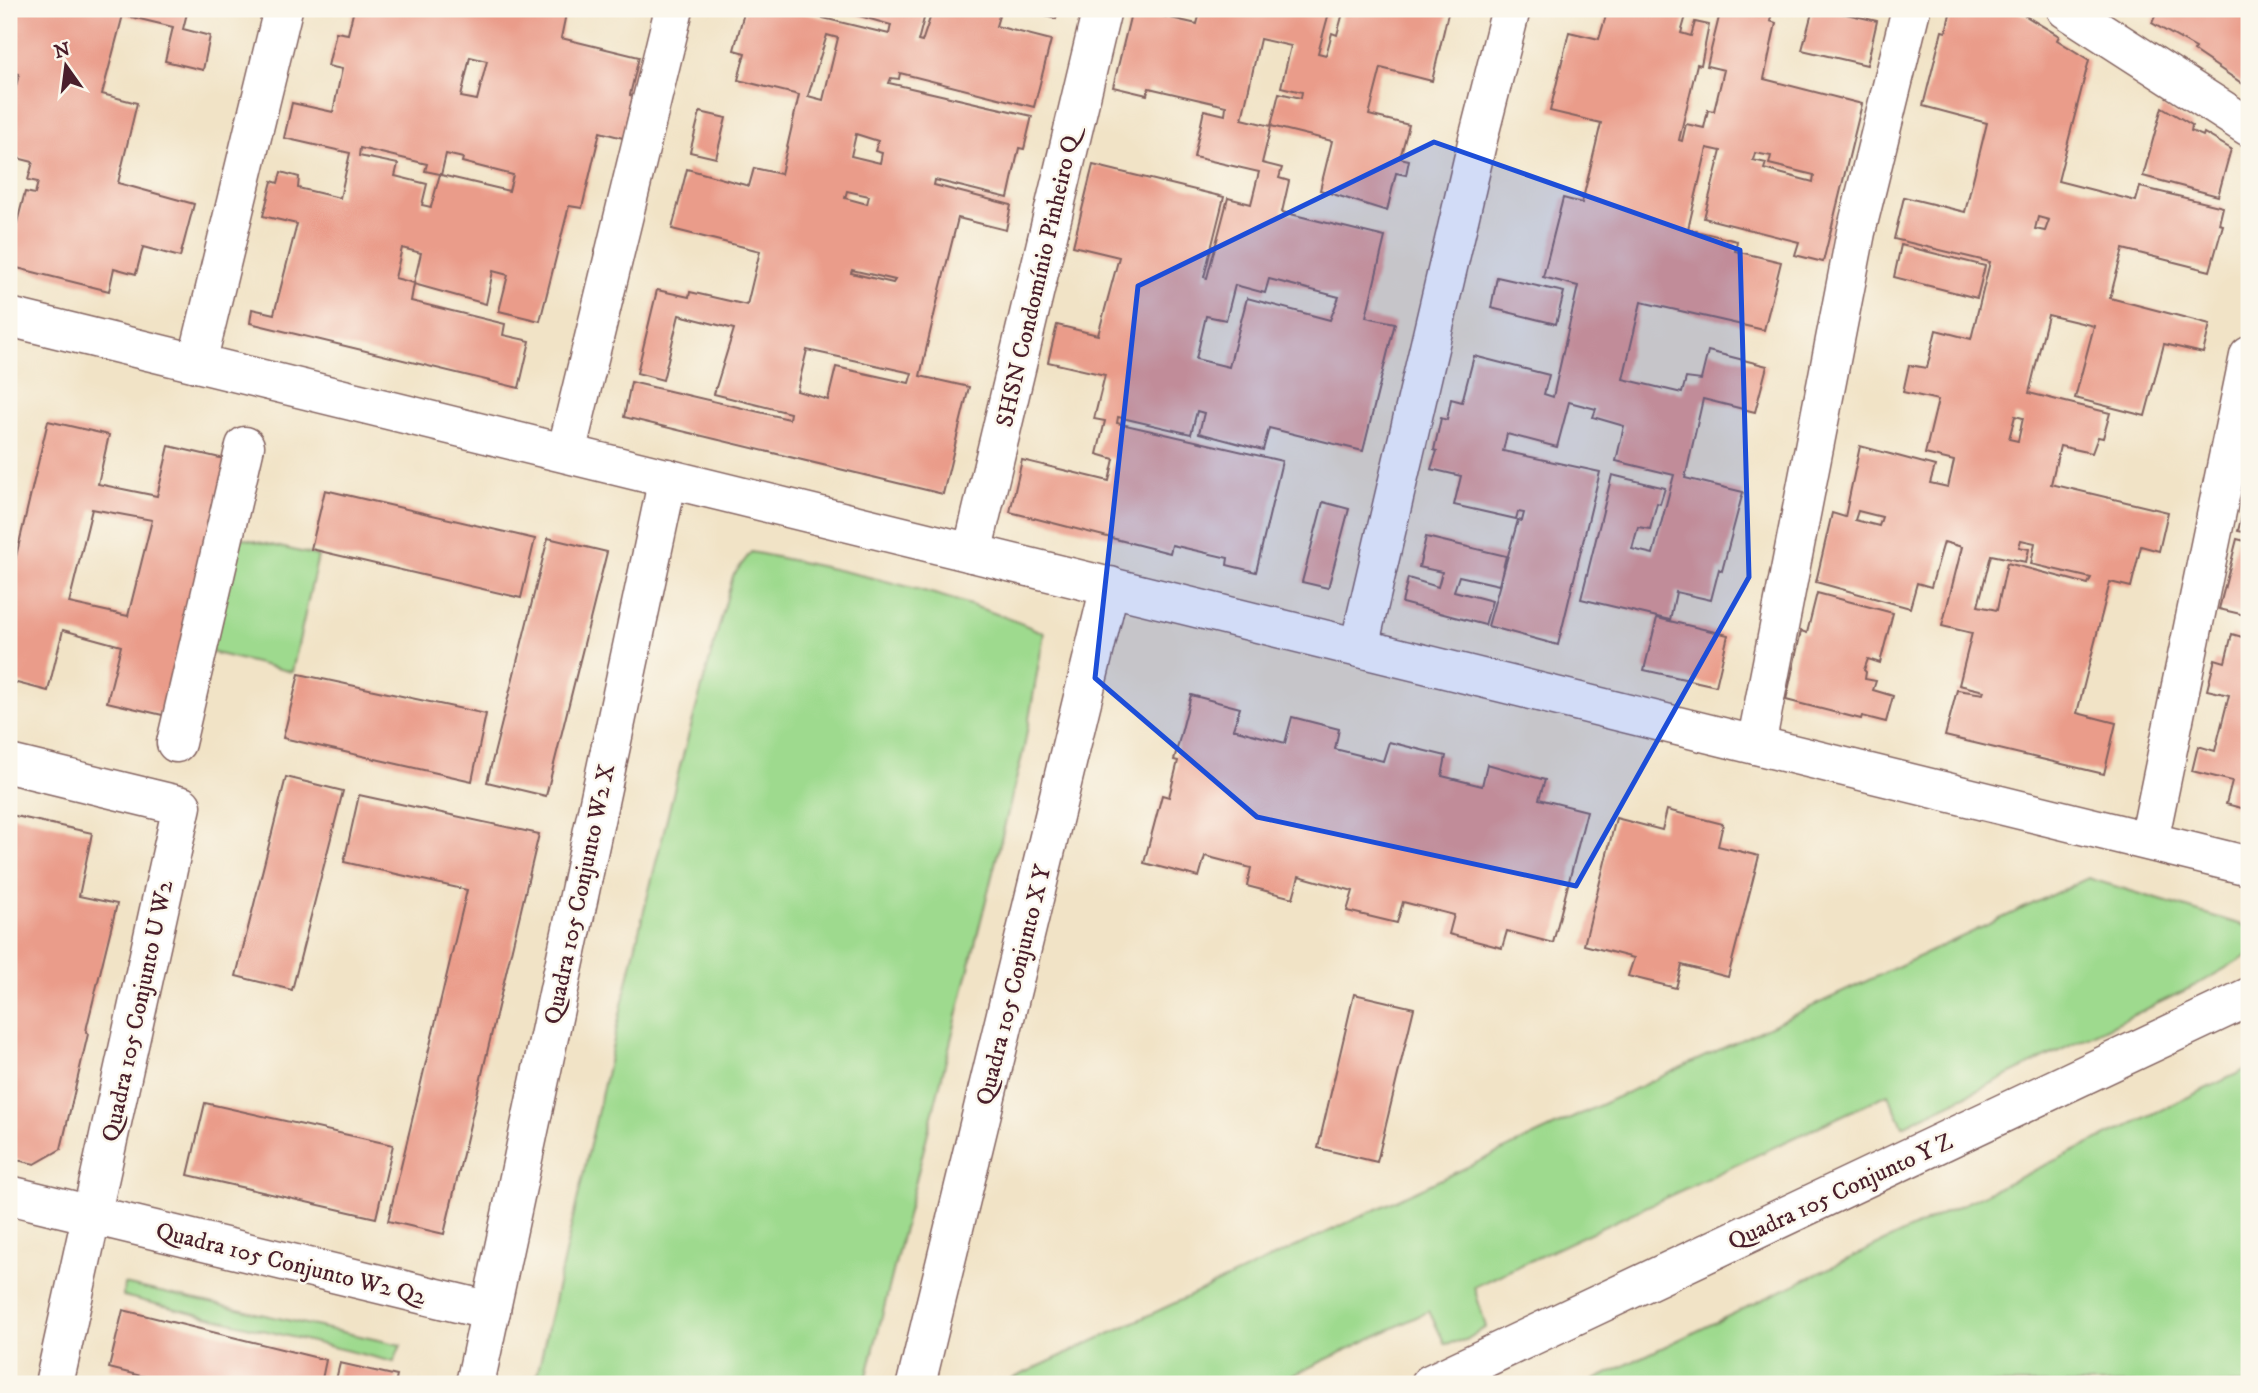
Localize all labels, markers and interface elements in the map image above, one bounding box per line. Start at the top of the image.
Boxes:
north arrow [32,32,102,102]
text: N [52,38,73,64]
street label: SHSN Condomínio Pinheiro Q [990,122,1089,430]
street label: Quadra 105 Conjunto W2 X [538,761,622,1027]
street label: Quadra 105 Conjunto X Y [970,861,1059,1109]
street label: Quadra 105 Conjunto U W2 [96,878,180,1145]
street label: Quadra 105 Conjunto Y Z [1723,1127,1958,1257]
street label: Quadra 105 Conjunto W2 Q2 [153,1216,429,1312]

